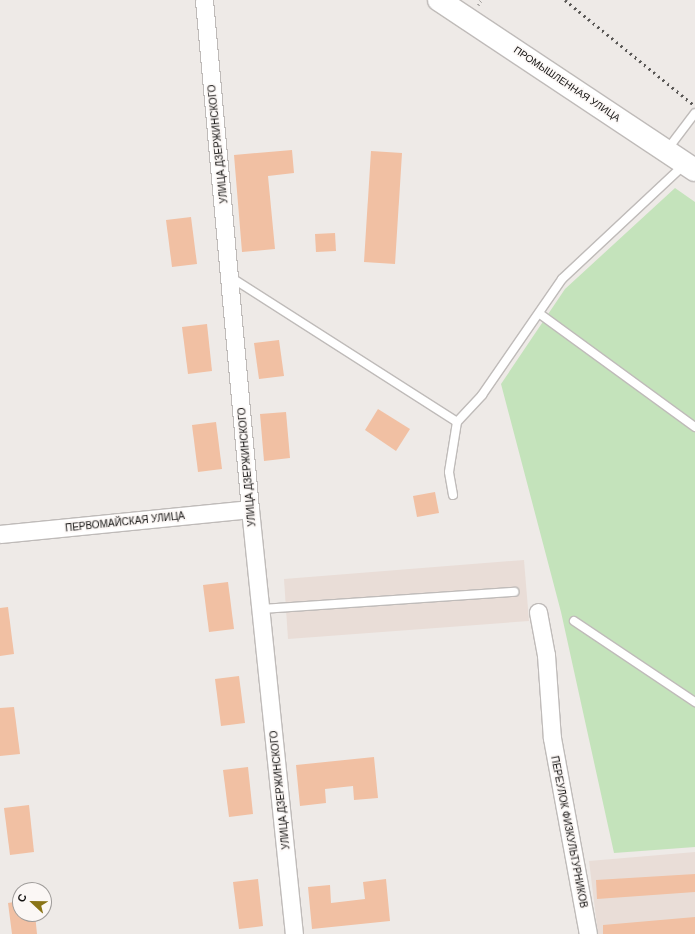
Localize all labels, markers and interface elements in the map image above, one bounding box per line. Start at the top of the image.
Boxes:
street label: ПРОМЫШЛЕННАЯ УЛИЦА [511,44,623,124]
street label: УЛИЦА ДЗЕРЖИНСКОГО [206,84,230,204]
street label: УЛИЦА ДЗЕРЖИНСКОГО [236,407,258,527]
street label: ПЕРВОМАЙСКАЯ УЛИЦА [65,510,185,534]
street label: УЛИЦА ДЗЕРЖИНСКОГО [268,730,292,850]
street label: ПЕРЕУЛОК ФИЗКУЛЬТУРНИКОВ [548,755,590,909]
north arrow [12,882,52,922]
text: С [14,892,30,904]

